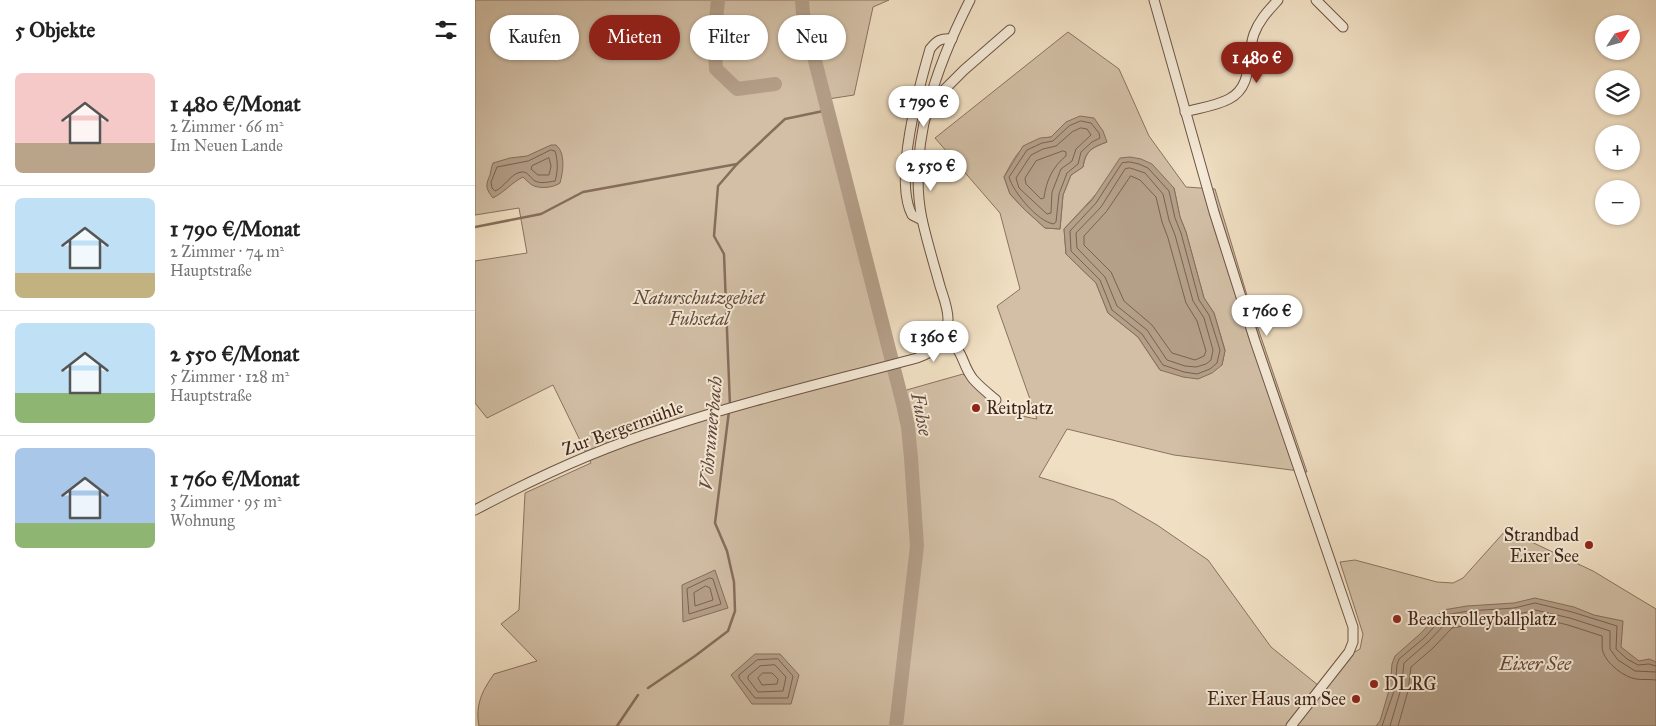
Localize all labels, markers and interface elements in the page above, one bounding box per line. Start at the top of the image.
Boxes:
chip: Kaufen [490,15,579,60]
chip: Mieten [589,15,680,60]
chip: Filter [690,15,768,60]
chip: Neu [778,15,846,60]
north arrow [1595,15,1640,60]
map controls [1595,15,1640,225]
icon: filters [432,16,460,44]
text: 5 Objekte [15,17,95,43]
pin: 1 480 € [1211,42,1303,84]
text: 1 480 € [1232,48,1282,67]
button: layers [1595,70,1640,115]
pin: 1 790 € [878,86,970,128]
text: 1 480 €/Monat [170,91,301,117]
text: 1 790 € [899,92,949,111]
icon: home [55,93,115,153]
text: 2 Zimmer · 66 m² [170,117,284,136]
button: + [1595,125,1640,170]
text: Im Neuen Lande [170,136,283,155]
pin: 2 550 € [885,150,977,192]
text: 2 550 € [907,156,955,175]
button: − [1595,180,1640,225]
text: 1 790 €/Monat [170,216,300,242]
icon: home [55,218,115,278]
text: 2 Zimmer · 74 m² [170,242,284,261]
text: Hauptstraße [170,261,252,280]
park label: Naturschutzgebiet Fuhsetal [632,287,766,330]
pin: 1 760 € [1221,294,1313,337]
text: 1 760 € [1243,301,1291,320]
pin: 1 360 € [888,320,980,363]
text: 1 360 € [911,327,957,346]
text: 2 550 €/Monat [170,341,299,367]
icon: home [55,343,115,403]
text: 5 Zimmer · 128 m² [170,367,289,386]
water label: Vöhrumerbach [694,375,727,491]
text: Hauptstraße [170,386,252,405]
water label: Fuhse [906,390,937,439]
street label: Zur Bergermühle [559,396,687,461]
place label: Reitplatz [986,397,1053,419]
marker: Reitplatz [970,402,982,414]
text: 1 760 €/Monat [170,466,300,492]
icon: home [55,468,115,528]
text: 3 Zimmer · 95 m² [170,492,282,511]
text: Wohnung [170,511,235,530]
place label: Strandbad Eixer See [1504,524,1579,567]
marker: Strandbad Eixer See [1583,539,1595,551]
place label: Beachvolleyballplatz [1407,608,1557,630]
marker: Beachvolleyballplatz [1391,613,1403,625]
water label: Eixer See [1498,652,1572,675]
place label: DLRG [1384,673,1437,695]
marker: DLRG [1368,678,1380,690]
place label: Eixer Haus am See [1207,688,1346,710]
marker: Eixer Haus am See [1350,693,1362,705]

